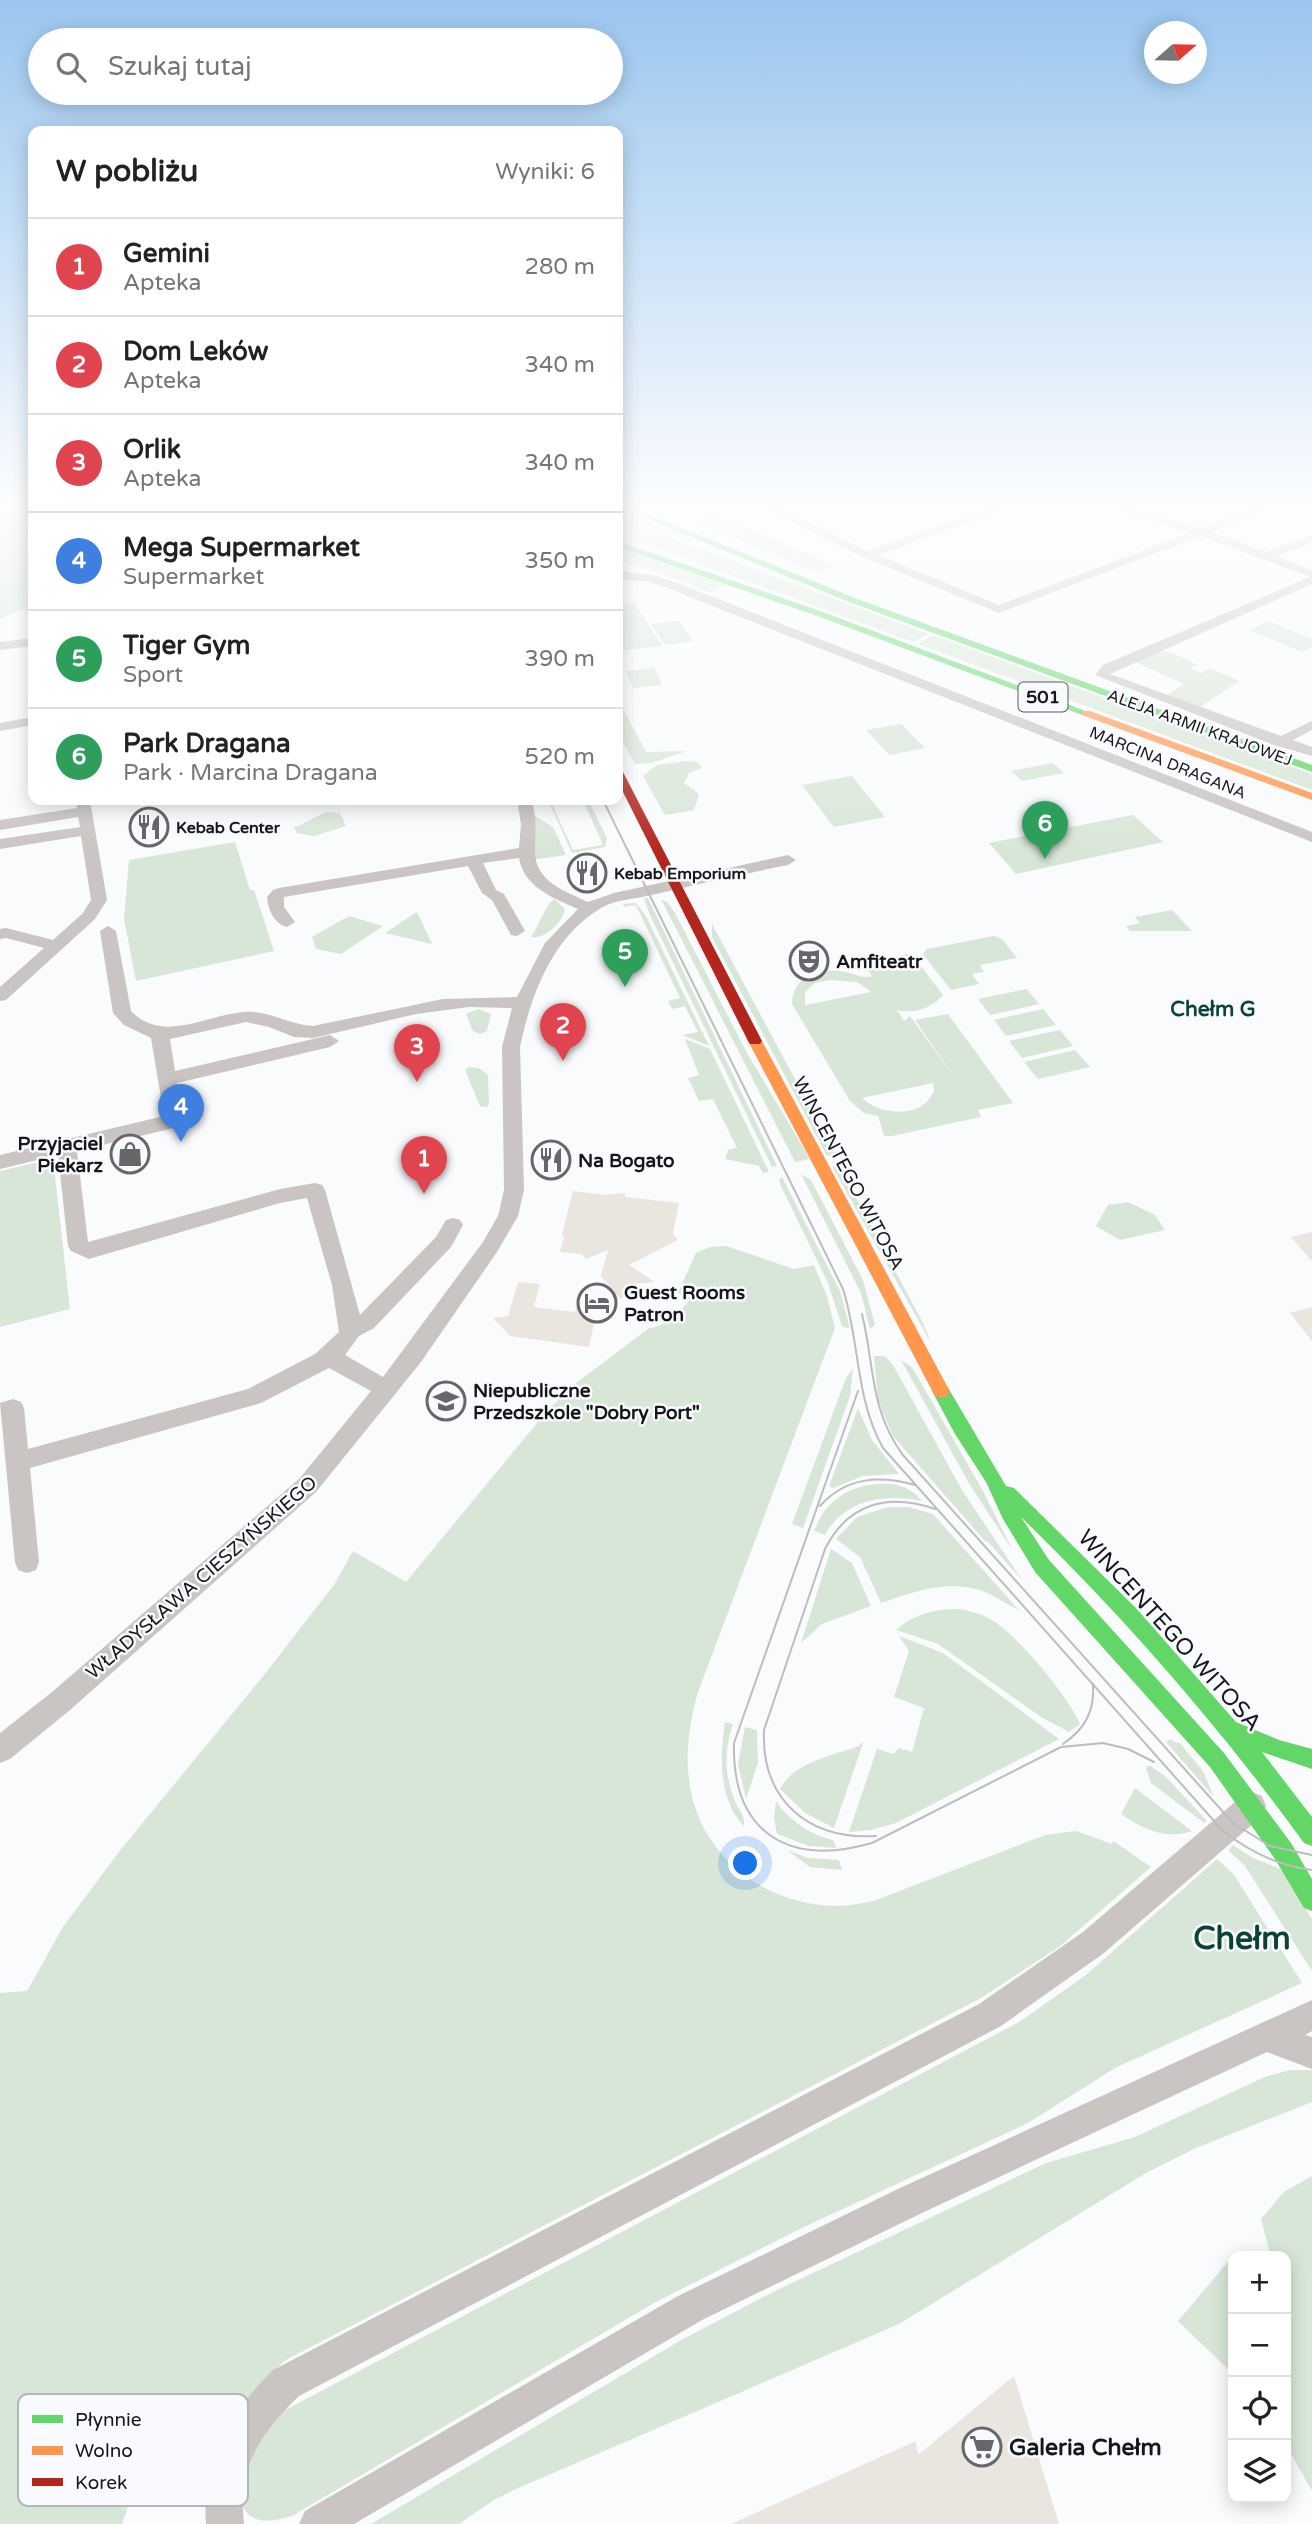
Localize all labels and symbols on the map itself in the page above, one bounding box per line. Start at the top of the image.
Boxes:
north arrow [1144,21,1207,84]
road number: 501 [1018,682,1068,712]
street label: ALEJA ARMII KRAJOWEJ [1104,685,1295,771]
street label: MARCINA DRAGANA [1086,722,1249,804]
pin: 6 [1022,801,1068,859]
restaurant icon: Kebab Center [128,806,170,848]
place label: Kebab Center [176,818,281,838]
restaurant icon: Kebab Emporium [566,852,608,894]
place label: Kebab Emporium [614,864,746,884]
pin: 5 [602,929,648,987]
theatre icon: Amfiteatr [788,940,830,982]
place label: Amfiteatr [836,951,923,973]
district label: Chełm G [1170,997,1256,1022]
pin: 2 [540,1003,586,1061]
pin: 3 [394,1024,440,1082]
street label: WINCENTEGO WITOSA [788,1073,908,1274]
pin: 4 [158,1084,204,1142]
place label: Przyjaciel Piekarz [18,1133,104,1177]
shop icon: Przyjaciel Piekarz [109,1133,151,1175]
pin: 1 [401,1136,447,1194]
restaurant icon: Na Bogato [530,1139,572,1181]
place label: Na Bogato [578,1150,675,1173]
hotel icon: Guest Rooms Patron [576,1282,618,1324]
place label: Guest Rooms Patron [624,1282,745,1326]
school or university icon: Niepubliczne Przedszkole "Dobry Port" [425,1380,467,1422]
place label: Niepubliczne Przedszkole "Dobry Port" [473,1380,700,1425]
street label: WŁADYSŁAWA CIESZYŃSKIEGO [81,1471,321,1684]
street label: WINCENTEGO WITOSA [1071,1524,1267,1737]
your location [728,1846,762,1880]
district label: Chełm [1193,1920,1291,1958]
legend [18,2394,248,2506]
text: Płynnie [75,2409,142,2431]
supermarket icon: Galeria Chełm [961,2426,1003,2468]
place label: Galeria Chełm [1009,2434,1162,2462]
text: Wolno [75,2440,133,2462]
text: Korek [75,2472,127,2494]

